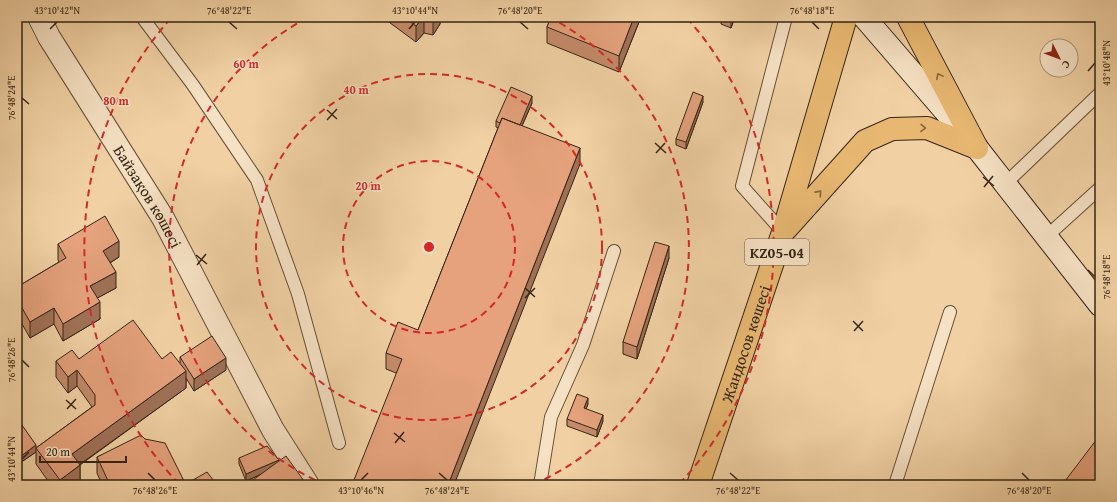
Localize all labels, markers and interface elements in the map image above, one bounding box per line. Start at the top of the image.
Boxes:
text: 43°10'42"N [34,3,80,18]
text: 76°48'22"E [207,3,251,18]
text: 43°10'44"N [392,3,438,18]
text: 76°48'20"E [498,3,542,18]
text: 76°48'18"E [790,3,834,18]
north arrow [1039,38,1079,78]
text: 43°10'48"N [1099,40,1114,86]
text: 60 m [233,55,259,72]
text: С [1058,57,1074,72]
one-way arrow [936,73,943,81]
text: 76°48'24"E [4,76,19,120]
text: 40 m [343,81,369,98]
text: 80 m [103,92,129,109]
one-way arrow [920,124,926,133]
street label: Байзақов көшесі [108,140,189,252]
text: 20 m [355,177,381,194]
one-way arrow [814,190,821,198]
road number: KZ05-04 [745,239,809,265]
centre of rings [422,240,436,254]
text: 76°48'18"E [1099,255,1114,299]
street label: Жандосов көшесі [714,281,776,407]
text: 76°48'26"E [4,338,19,382]
text: 43°10'44"N [4,436,19,482]
scale bar [40,438,126,464]
text: 20 m [46,443,70,460]
text: 76°48'26"E [133,483,177,498]
text: 43°10'46"N [338,483,384,498]
text: 76°48'24"E [425,483,469,498]
text: 76°48'22"E [716,483,760,498]
text: 76°48'20"E [1007,483,1051,498]

